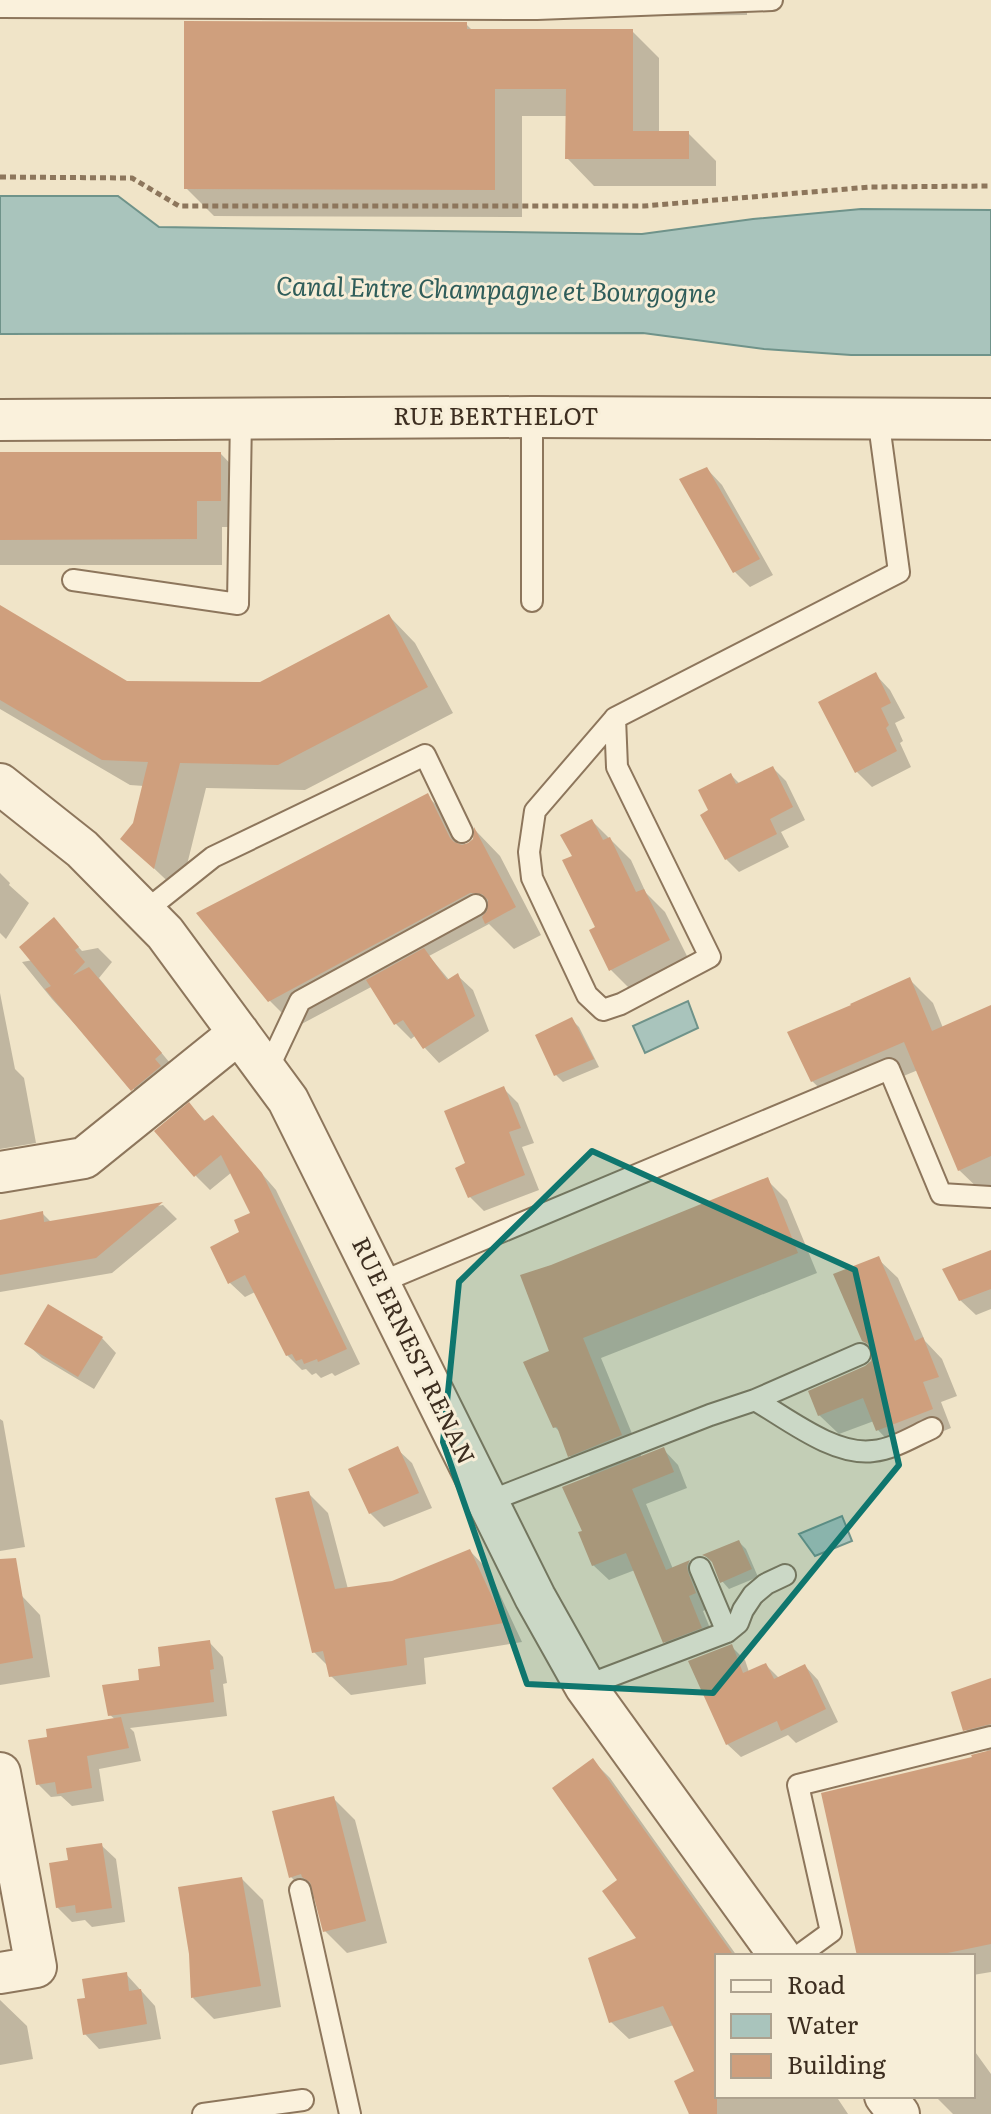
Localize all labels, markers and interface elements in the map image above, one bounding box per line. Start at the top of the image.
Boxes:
water label: Canal Entre Champagne et Bourgogne [276,264,717,311]
street label: RUE BERTHELOT [393,397,599,432]
street label: RUE ERNEST RENAN [345,1230,486,1470]
legend [715,1954,975,2098]
text: Road [787,1966,846,2001]
text: Water [787,2006,859,2041]
text: Building [787,2046,886,2081]

